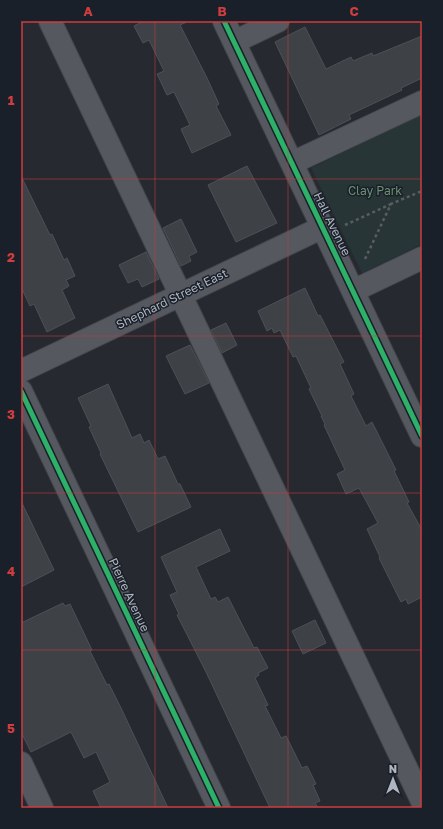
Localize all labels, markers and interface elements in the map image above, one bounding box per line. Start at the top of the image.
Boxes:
text: A [83,3,93,19]
text: B [217,3,227,19]
text: C [349,3,359,19]
text: 1 [8,92,15,108]
park label: Clay Park [348,183,402,198]
street label: Hall Avenue [311,190,354,258]
text: 2 [7,249,15,265]
street label: Shephard Street East [114,265,230,332]
text: 3 [7,406,15,422]
street label: Pierre Avenue [106,556,153,634]
text: 4 [7,563,15,579]
text: 5 [7,720,15,736]
north arrow [373,759,413,799]
text: N [389,762,397,775]

